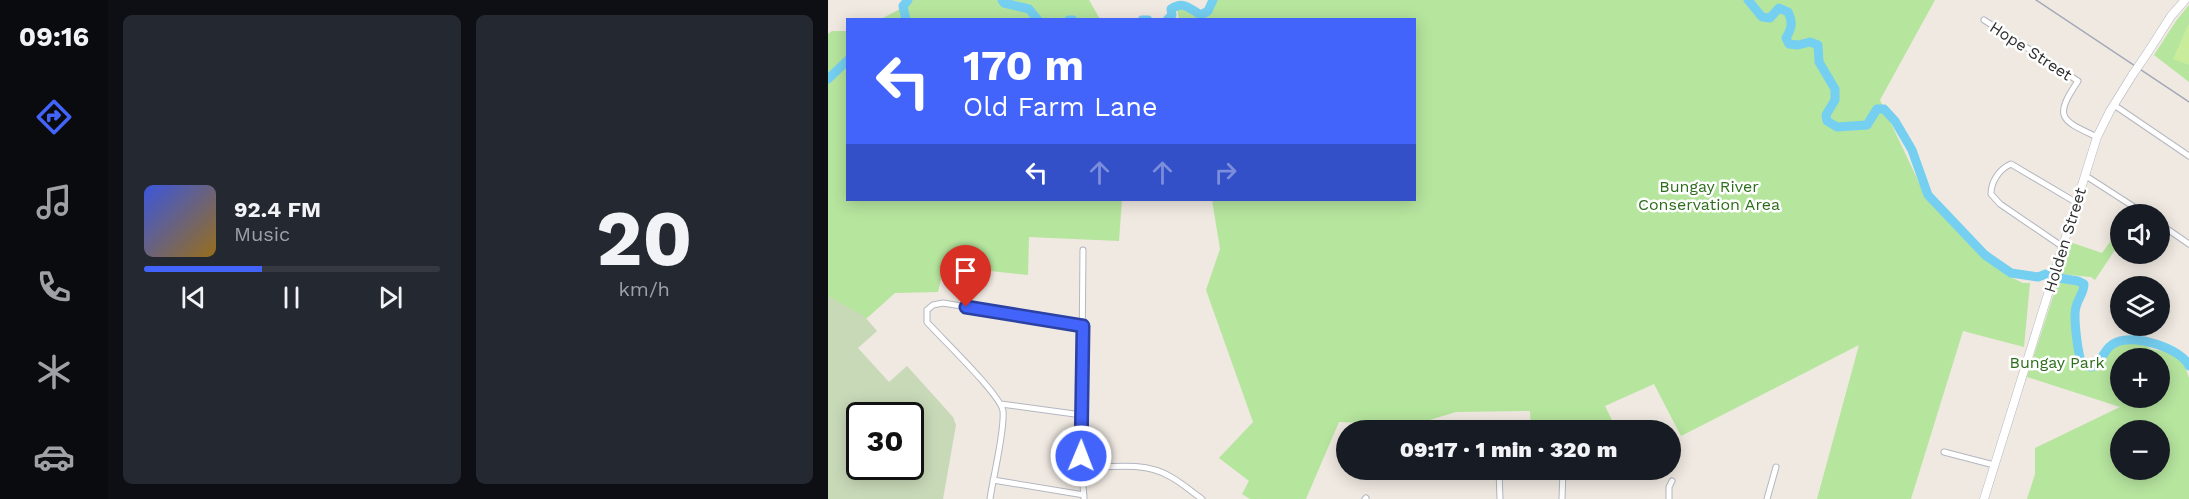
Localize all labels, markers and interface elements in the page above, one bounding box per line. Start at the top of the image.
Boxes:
street label: Hope Street [1986,17,2076,85]
text: 09:16 [19,21,89,53]
text: 170 m [963,41,1084,90]
icon: left [864,42,942,120]
text: Old Farm Lane [963,91,1158,123]
icon: directions [33,96,75,138]
icon: left [1020,156,1053,189]
icon: ahead [1083,156,1116,189]
icon: ahead [1146,156,1179,189]
icon: right [1209,156,1242,189]
park label: Bungay River Conservation Area [1638,177,1780,214]
icon: music [33,181,75,223]
street label: Holden Street [2040,185,2090,295]
text: 20 [596,192,693,284]
text: 92.4 FM [234,197,321,222]
map controls [2110,204,2170,480]
button: sound [2110,204,2170,264]
text: Music [234,222,290,246]
pin [940,245,991,307]
icon: arrive [949,254,982,287]
icon: phone [33,266,75,308]
button: layers [2110,276,2170,336]
text: km/h [618,277,670,301]
icon: previous [177,281,210,314]
icon: pause [275,281,308,314]
icon: next [374,281,407,314]
button: + [2110,348,2170,408]
icon: climate [33,351,75,393]
park label: Bungay Park [2009,353,2105,372]
speed limit sign: 30 [846,402,924,480]
button: − [2110,420,2170,480]
position arrow [1049,424,1113,488]
icon: car [33,436,75,478]
text: 09:17 · 1 min · 320 m [1400,437,1617,462]

